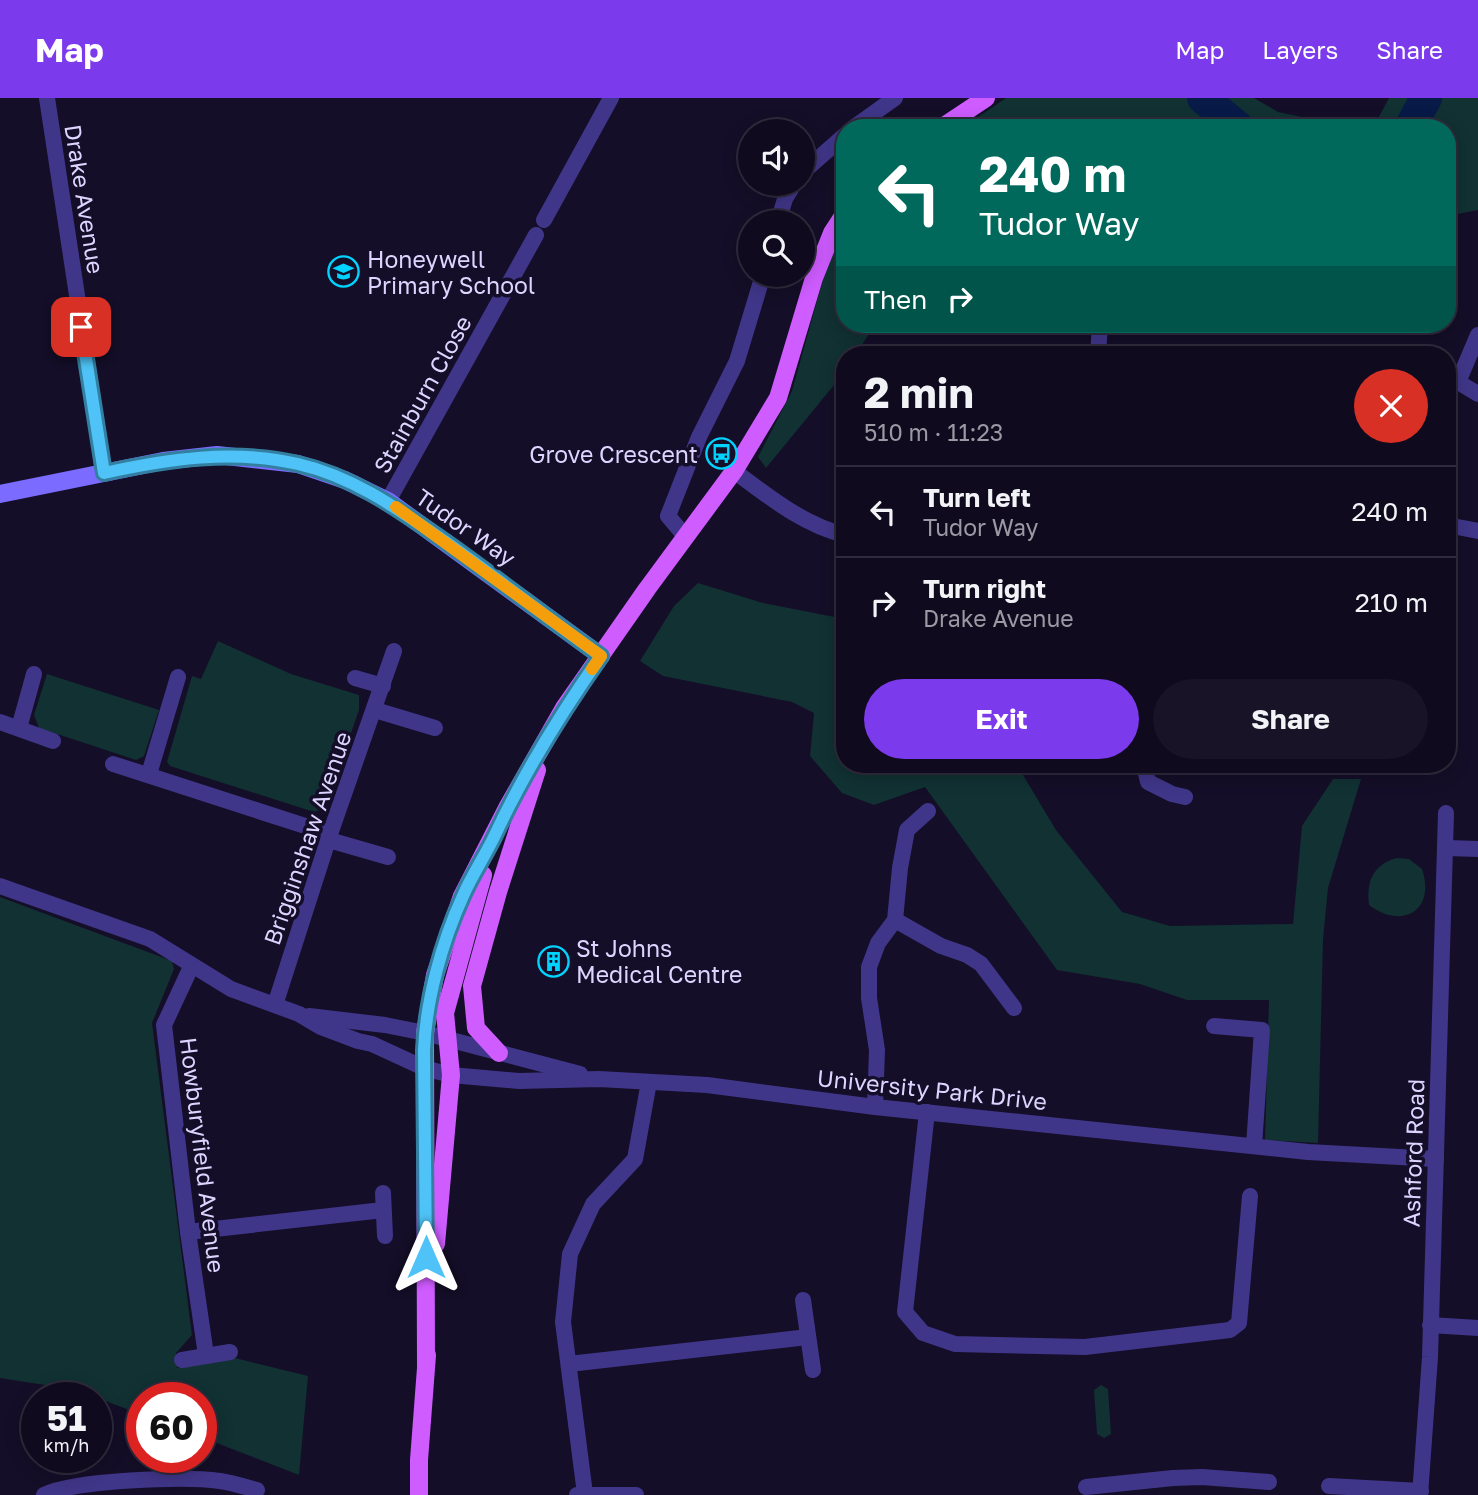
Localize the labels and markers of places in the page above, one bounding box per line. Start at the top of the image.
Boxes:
place label: Honeywell Primary School [367,245,535,299]
school or university icon: Honeywell Primary School [327,255,361,289]
pin [51,297,111,357]
bus stop icon: Grove Crescent [704,437,738,471]
place label: Grove Crescent [529,440,698,468]
place label: St Johns Medical Centre [576,934,742,988]
building icon: St Johns Medical Centre [536,944,570,978]

